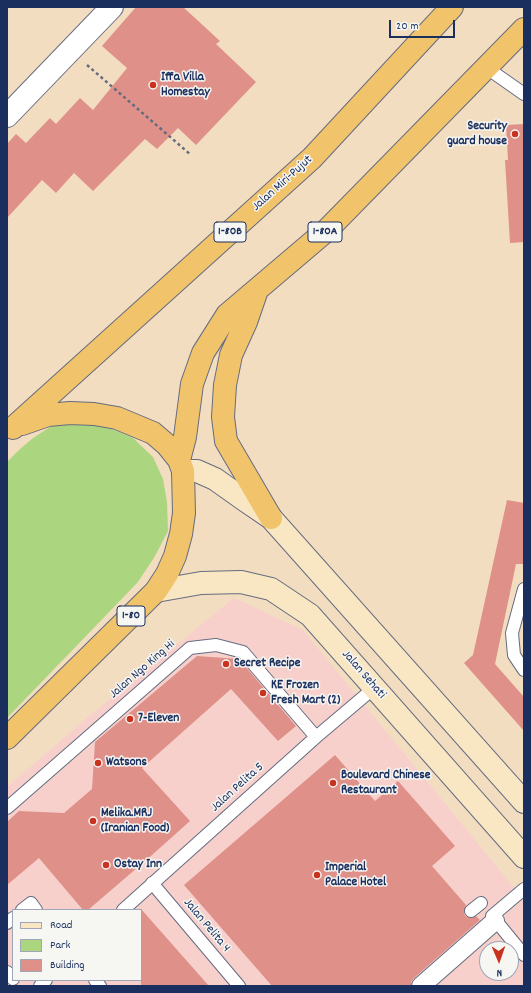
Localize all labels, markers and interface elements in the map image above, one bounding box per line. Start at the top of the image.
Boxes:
scale bar [391,12,457,38]
text: 20 m [396,18,419,35]
place label: Iffa Villa Homestay [161,70,210,101]
marker: Iffa Villa Homestay [148,80,158,90]
place label: Security guard house [447,119,507,150]
marker: Security guard house [510,129,520,139]
street label: Jalan Miri-Pujut [250,153,316,215]
road number: 1-80B [214,222,246,242]
road number: 1-80A [308,222,342,242]
road number: 1-80 [117,606,145,626]
street label: Jalan Ngo King Hi [107,637,179,703]
street label: Jalan Sehati [338,647,388,703]
place label: Secret Recipe [234,656,300,672]
marker: Secret Recipe [221,659,231,669]
place label: KE Frozen Fresh Mart (2) [271,678,340,709]
marker: KE Frozen Fresh Mart (2) [258,688,268,698]
place label: 7-Eleven [138,711,179,727]
marker: 7-Eleven [125,714,135,724]
place label: Watsons [106,755,147,771]
marker: Watsons [93,758,103,768]
street label: Jalan Pelita 5 [208,760,268,816]
place label: Boulevard Chinese Restaurant [341,768,430,799]
marker: Boulevard Chinese Restaurant [328,778,338,788]
place label: Melika.MRJ (Iranian Food) [101,806,169,837]
marker: Melika.MRJ (Iranian Food) [88,816,98,826]
place label: Ostay Inn [114,857,162,873]
marker: Ostay Inn [101,860,111,870]
place label: Imperial Palace Hotel [325,860,386,891]
marker: Imperial Palace Hotel [312,870,322,880]
street label: Jalan Pelita 4 [179,896,233,956]
legend [12,909,142,981]
text: Road [50,917,72,934]
text: Park [50,937,70,954]
north arrow [479,941,519,981]
text: Building [50,957,85,974]
text: N [496,964,502,980]

